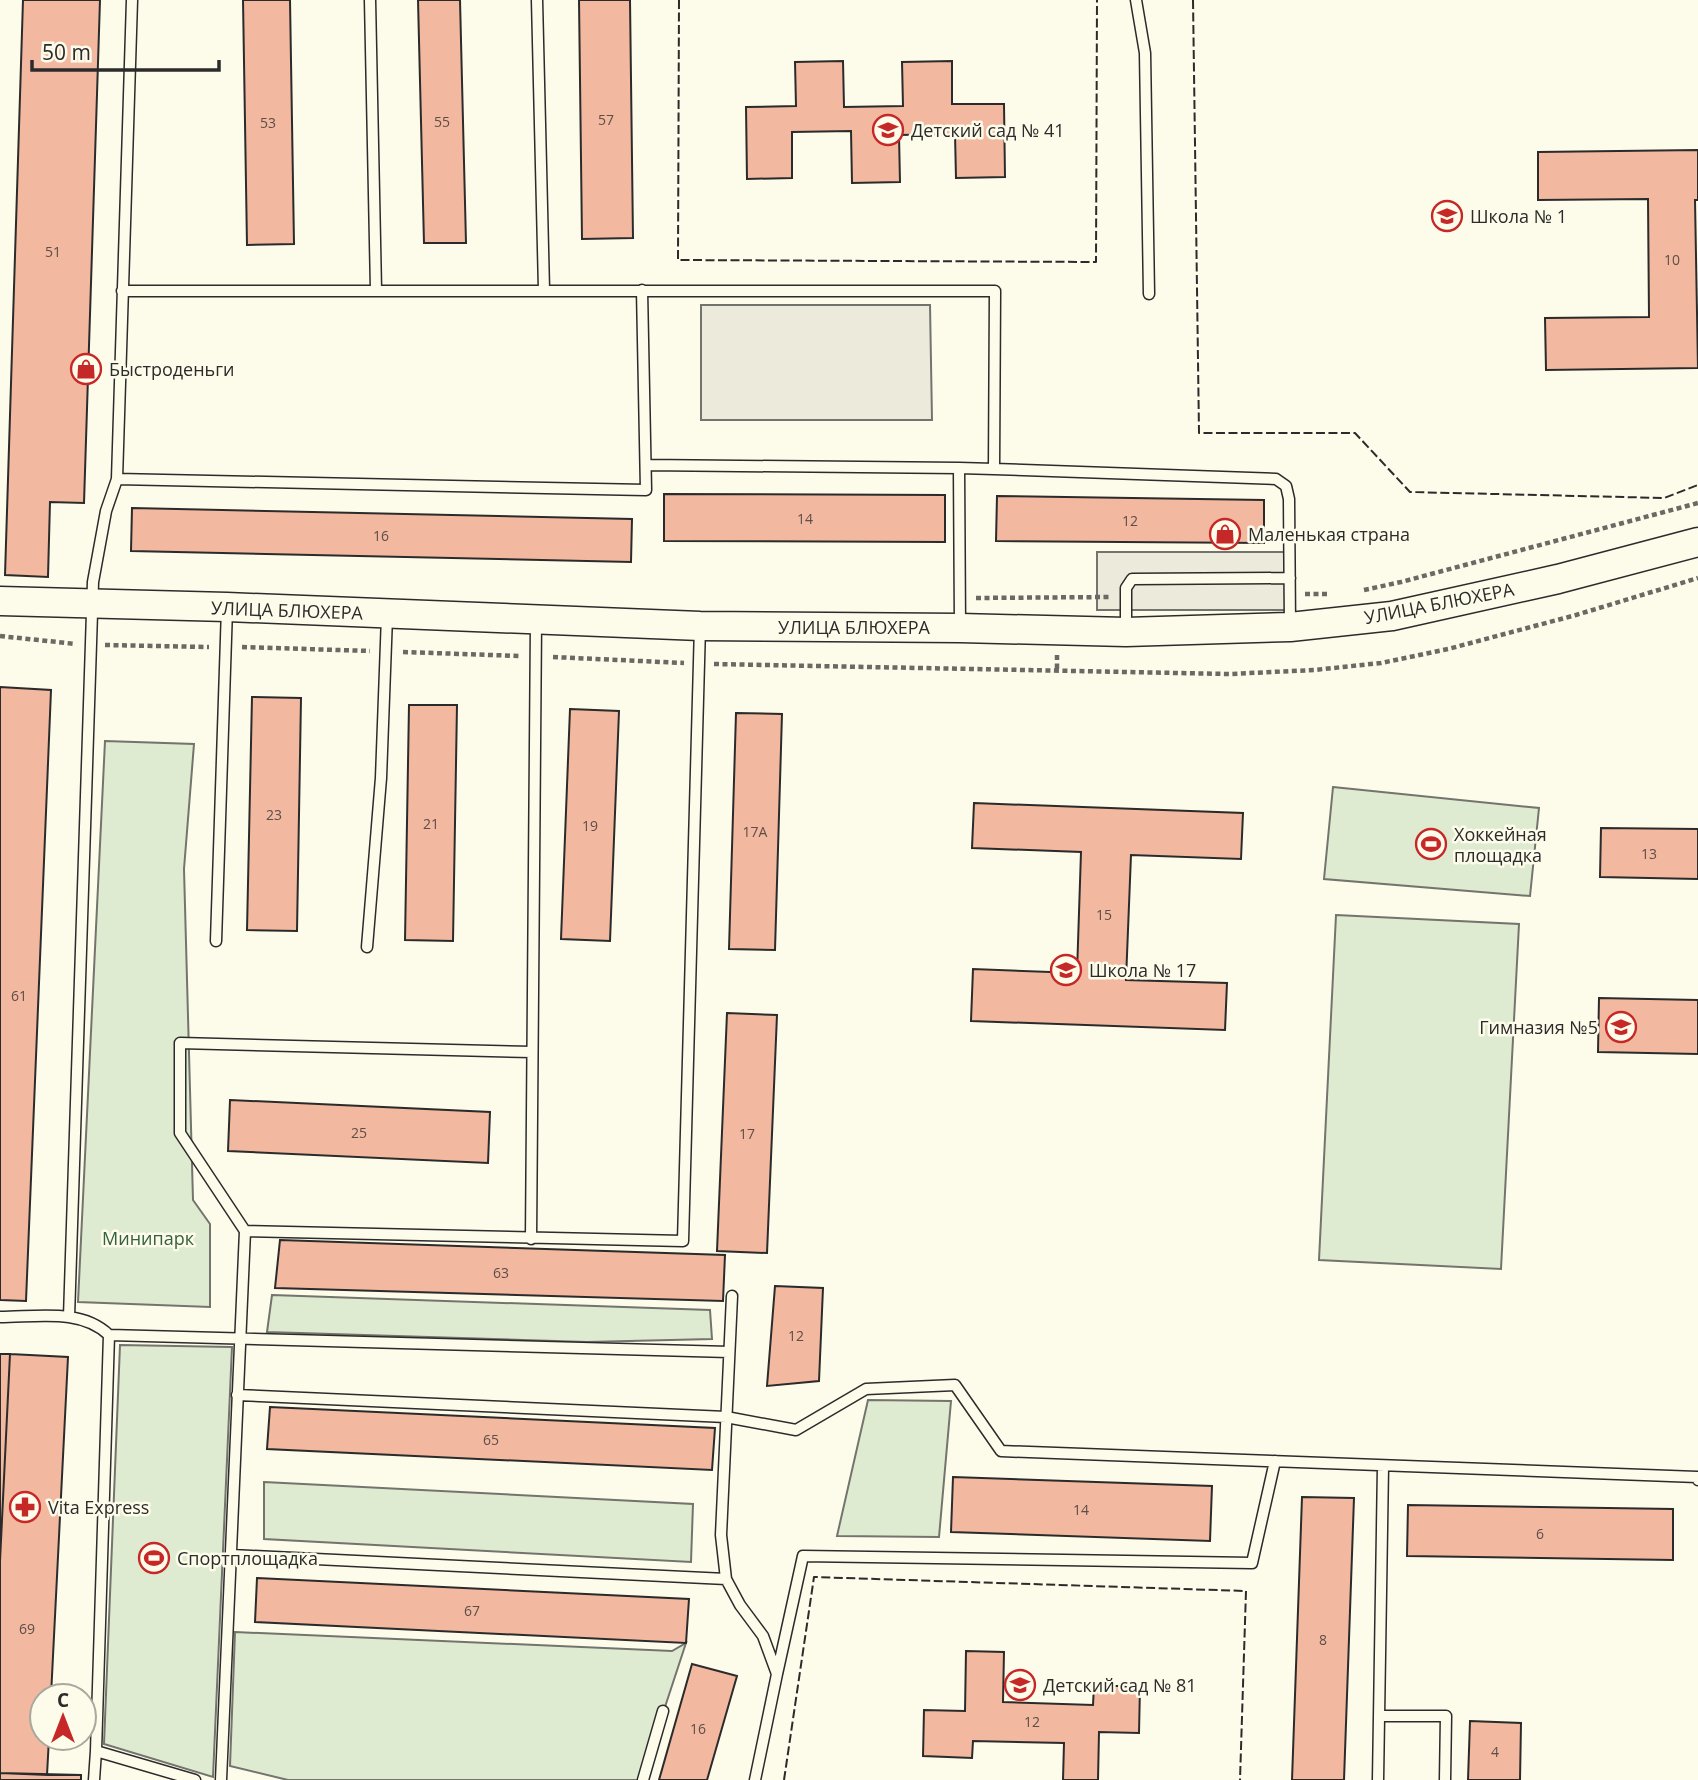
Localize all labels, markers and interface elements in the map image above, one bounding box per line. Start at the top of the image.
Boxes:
scale bar [32,28,219,72]
text: 50 m [42,38,91,66]
house number: 57 [598,110,614,129]
house number: 55 [434,112,450,131]
house number: 53 [260,113,276,132]
school or university icon: Детский сад № 41 [871,113,905,147]
place label: Детский сад № 41 [911,118,1065,142]
school or university icon: Школа № 1 [1430,199,1464,233]
place label: Школа № 1 [1470,204,1567,228]
house number: 51 [45,242,61,261]
house number: 10 [1664,250,1680,269]
shop icon: Быстроденьги [69,352,103,386]
place label: Быстроденьги [109,357,234,381]
house number: 14 [797,509,813,528]
house number: 12 [1122,511,1138,530]
shop icon: Маленькая страна [1208,517,1242,551]
place label: Маленькая страна [1248,522,1410,546]
house number: 16 [373,526,389,545]
street label: УЛИЦА БЛЮХЕРА [1362,577,1516,629]
street label: УЛИЦА БЛЮХЕРА [211,595,364,625]
street label: УЛИЦА БЛЮХЕРА [778,615,931,639]
house number: 23 [266,805,282,824]
house number: 21 [423,814,439,833]
house number: 19 [582,816,598,835]
house number: 17А [743,822,768,841]
place label: Хоккейная площадка [1454,822,1547,867]
sports icon: Хоккейная площадка [1414,827,1448,861]
house number: 13 [1641,844,1657,863]
house number: 15 [1096,905,1112,924]
school or university icon: Школа № 17 [1049,953,1083,987]
place label: Школа № 17 [1089,958,1196,982]
house number: 61 [11,986,27,1005]
school or university icon: Гимназия №5 [1604,1010,1638,1044]
place label: Гимназия №5 [1479,1015,1598,1039]
house number: 25 [351,1123,367,1142]
house number: 17 [739,1124,755,1143]
park label: Минипарк [102,1226,195,1250]
house number: 63 [493,1263,509,1282]
house number: 12 [788,1326,804,1345]
house number: 65 [483,1430,499,1449]
pharmacy icon: Vita Express [8,1490,42,1524]
place label: Vita Express [48,1495,149,1519]
house number: 14 [1073,1500,1089,1519]
house number: 6 [1536,1524,1544,1543]
sports icon: Спортплощадка [137,1541,171,1575]
place label: Спортплощадка [177,1546,318,1570]
house number: 67 [464,1601,480,1620]
house number: 69 [19,1619,35,1638]
house number: 8 [1319,1630,1327,1649]
school or university icon: Детский сад № 81 [1003,1668,1037,1702]
place label: Детский сад № 81 [1043,1673,1197,1697]
north arrow [28,1682,98,1752]
text: С [57,1687,69,1713]
house number: 12 [1024,1712,1040,1731]
house number: 16 [690,1719,706,1738]
house number: 4 [1491,1742,1499,1761]

